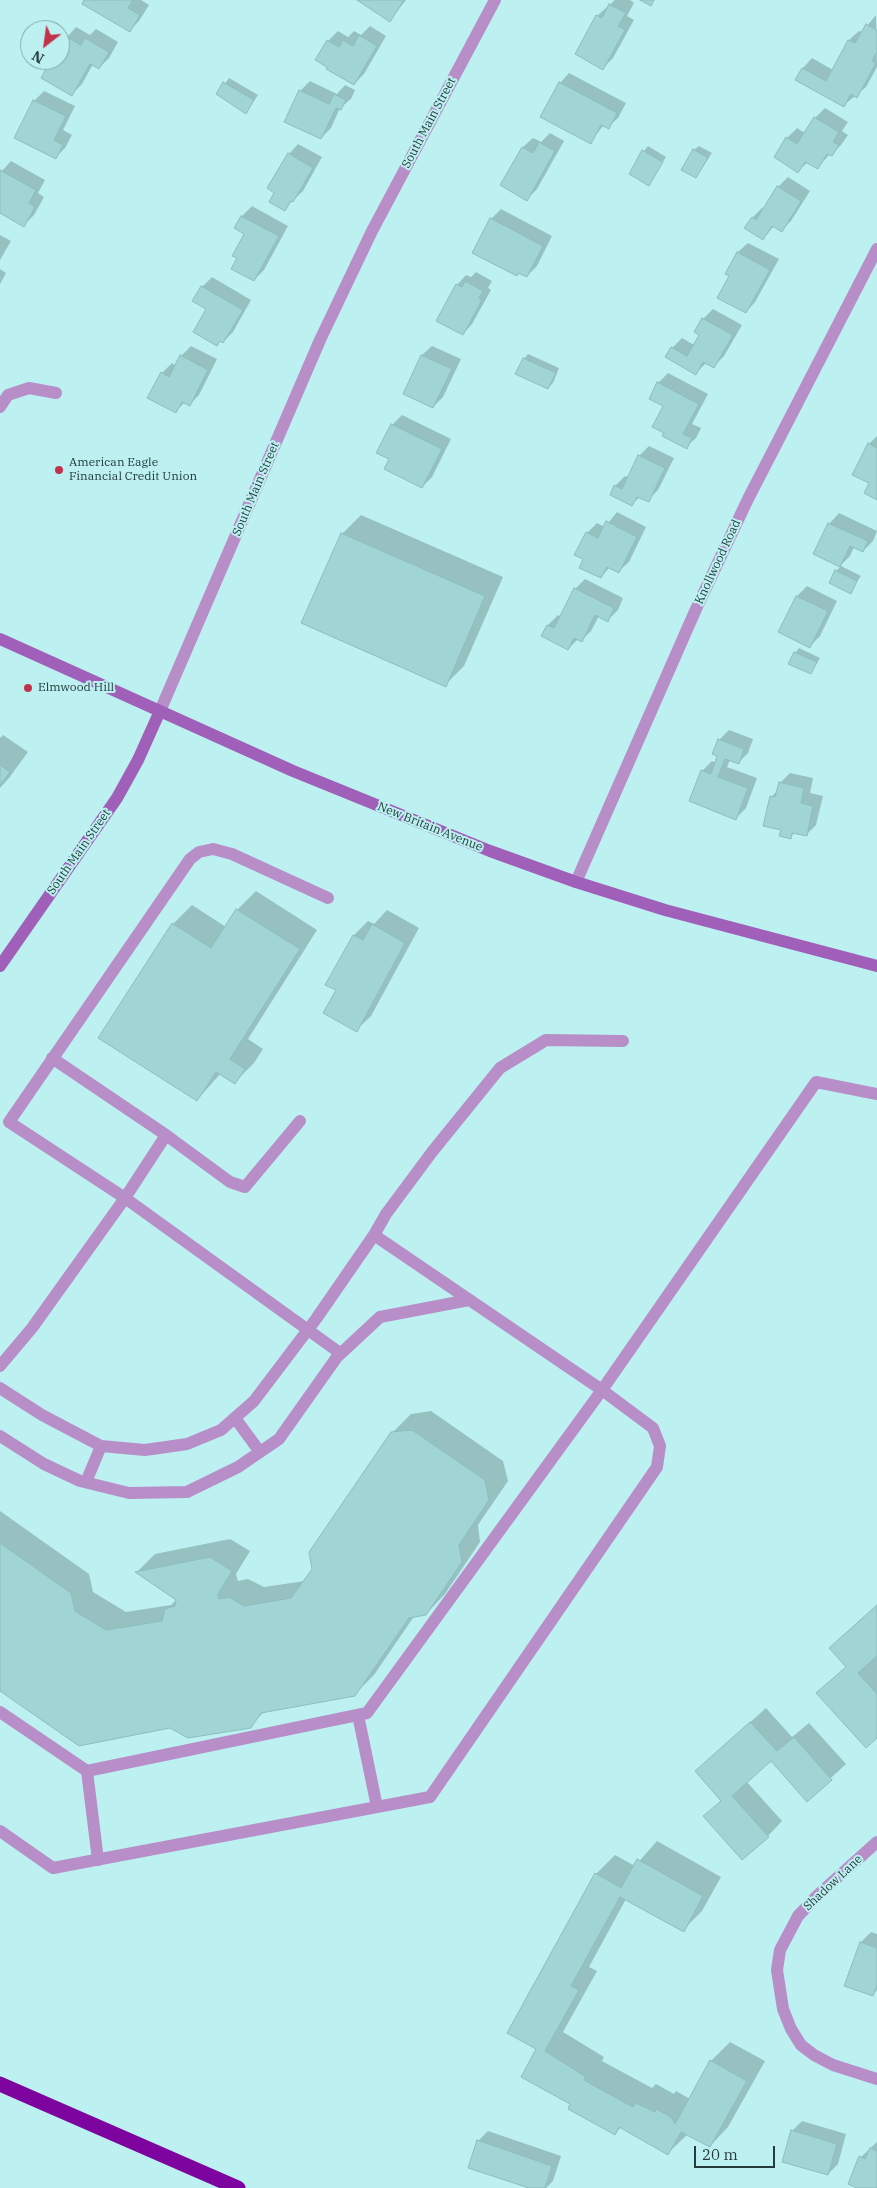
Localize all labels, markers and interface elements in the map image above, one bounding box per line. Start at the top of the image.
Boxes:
north arrow [20,20,70,70]
text: N [29,47,47,68]
street label: South Main Street [399,75,459,171]
street label: South Main Street [230,440,282,538]
place label: American Eagle Financial Credit Union [69,456,197,484]
marker: American Eagle Financial Credit Union [53,464,65,476]
street label: Knollwood Road [692,517,744,607]
place label: Elmwood Hill [38,681,114,695]
marker: Elmwood Hill [22,682,34,694]
street label: New Britain Avenue [375,799,485,855]
street label: South Main Street [44,807,114,897]
street label: Shadow Lane [801,1852,865,1914]
scale bar [697,2136,778,2168]
text: 20 m [702,2145,738,2164]

